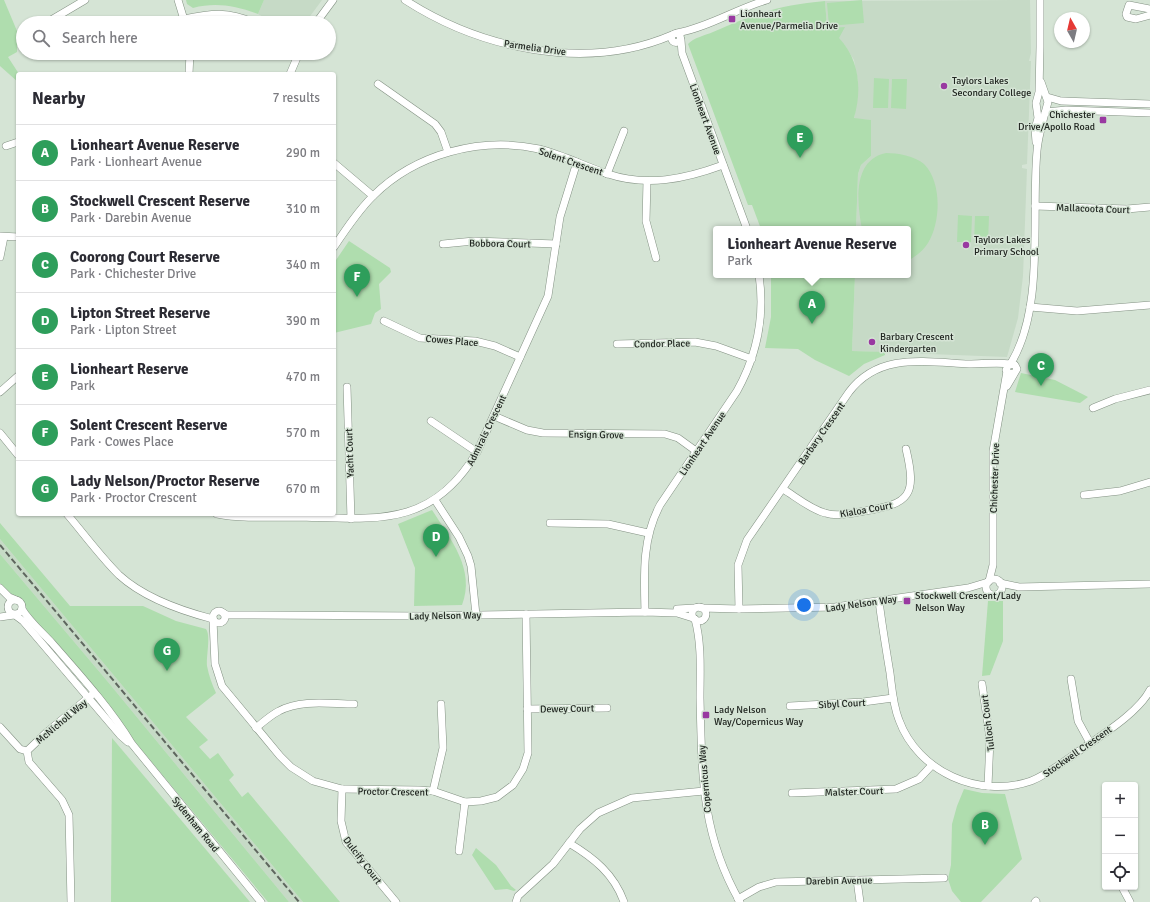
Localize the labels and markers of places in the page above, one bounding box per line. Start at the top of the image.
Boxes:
place label: Lionheart Avenue/Parmelia Drive [740,8,838,32]
marker: Lionheart Avenue/Parmelia Drive [727,14,737,24]
place label: Taylors Lakes Secondary College [952,75,1031,99]
marker: Taylors Lakes Secondary College [939,81,949,91]
place label: Chichester Drive/Apollo Road [1018,109,1095,133]
marker: Chichester Drive/Apollo Road [1098,115,1108,125]
pin: E [787,125,813,158]
place label: Taylors Lakes Primary School [974,234,1039,258]
marker: Taylors Lakes Primary School [961,240,971,250]
pin: F [344,264,370,297]
pin: A [799,291,825,324]
place label: Barbary Crescent Kindergarten [880,331,954,355]
marker: Barbary Crescent Kindergarten [867,337,877,347]
pin: C [1028,353,1054,386]
pin: D [423,524,449,557]
place label: Stockwell Crescent/Lady Nelson Way [915,590,1021,614]
marker: Stockwell Crescent/Lady Nelson Way [902,596,912,606]
pin: G [154,638,180,671]
place label: Lady Nelson Way/Copernicus Way [714,704,804,728]
marker: Lady Nelson Way/Copernicus Way [701,710,711,720]
pin: B [972,812,998,845]

